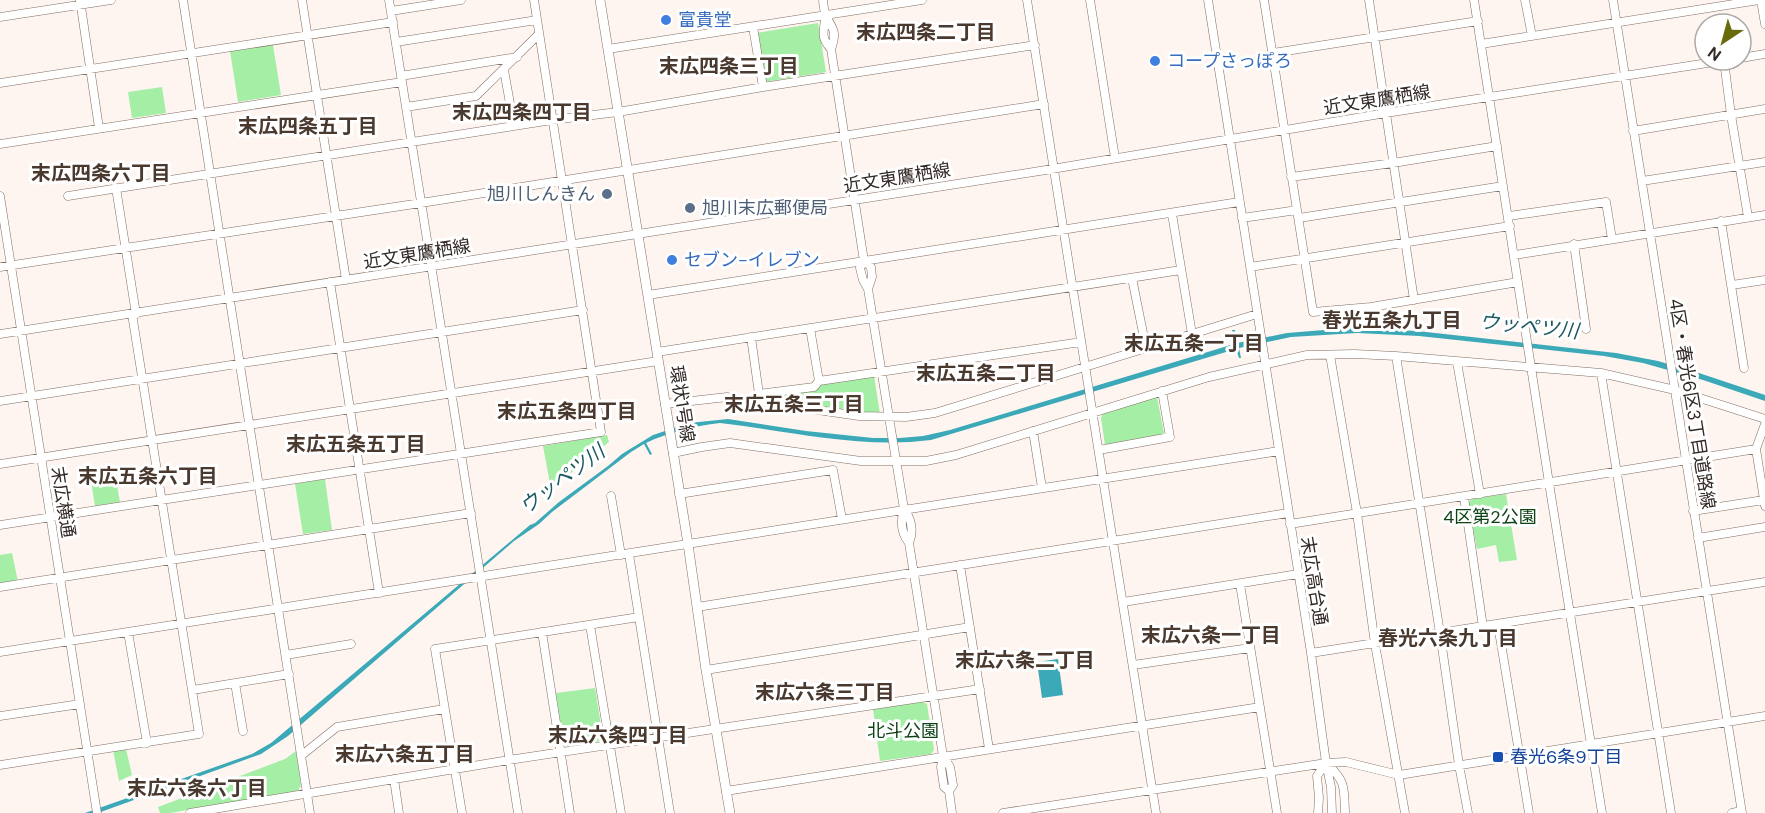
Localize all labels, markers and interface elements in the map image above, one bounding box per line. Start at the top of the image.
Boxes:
place label: 富貴堂 [678,8,732,32]
north arrow [1693,12,1753,72]
marker: 富貴堂 [659,13,673,27]
district label: 末広四条二丁目 [856,19,996,45]
text: N [1704,42,1725,66]
place label: コープさっぽろ [1167,49,1292,73]
district label: 末広四条三丁目 [659,53,799,79]
marker: コープさっぽろ [1148,54,1162,68]
street label: 近文東鷹栖線 [1322,80,1432,120]
district label: 末広四条四丁目 [452,99,592,125]
district label: 末広四条五丁目 [238,113,378,139]
street label: 近文東鷹栖線 [842,158,952,198]
district label: 末広四条六丁目 [31,160,171,186]
place label: 旭川しんきん [487,182,595,206]
marker: 旭川しんきん [600,187,614,201]
place label: 旭川末広郵便局 [702,196,828,220]
marker: 旭川末広郵便局 [683,201,697,215]
street label: 近文東鷹栖線 [362,234,472,274]
place label: セブン-イレブン [684,248,820,272]
marker: セブン-イレブン [665,253,679,267]
street label: 4区・春光6区3丁目道路線 [1663,297,1721,511]
district label: 春光五条九丁目 [1322,307,1462,333]
water label: ウッペツ川 [1478,308,1582,344]
district label: 末広五条一丁目 [1124,330,1264,356]
district label: 末広五条二丁目 [916,360,1056,386]
street label: 環状1号線 [664,364,700,444]
district label: 末広五条三丁目 [724,391,864,417]
district label: 末広五条四丁目 [497,398,637,424]
district label: 末広五条五丁目 [286,431,426,457]
water label: ウッペツ川 [514,437,611,519]
district label: 末広五条六丁目 [78,463,218,489]
street label: 末広横通 [46,465,80,539]
park label: 4区第2公園 [1443,505,1537,529]
street label: 末広高台通 [1295,535,1333,627]
district label: 末広六条一丁目 [1141,622,1281,648]
district label: 春光六条九丁目 [1378,625,1518,651]
district label: 末広六条二丁目 [955,647,1095,673]
district label: 末広六条三丁目 [755,679,895,705]
park label: 北斗公園 [867,719,939,743]
district label: 末広六条四丁目 [548,722,688,748]
district label: 末広六条五丁目 [335,741,475,767]
place label: 春光6条9丁目 [1510,745,1623,769]
marker: 春光6条9丁目 [1491,750,1505,764]
district label: 末広六条六丁目 [127,775,267,801]

